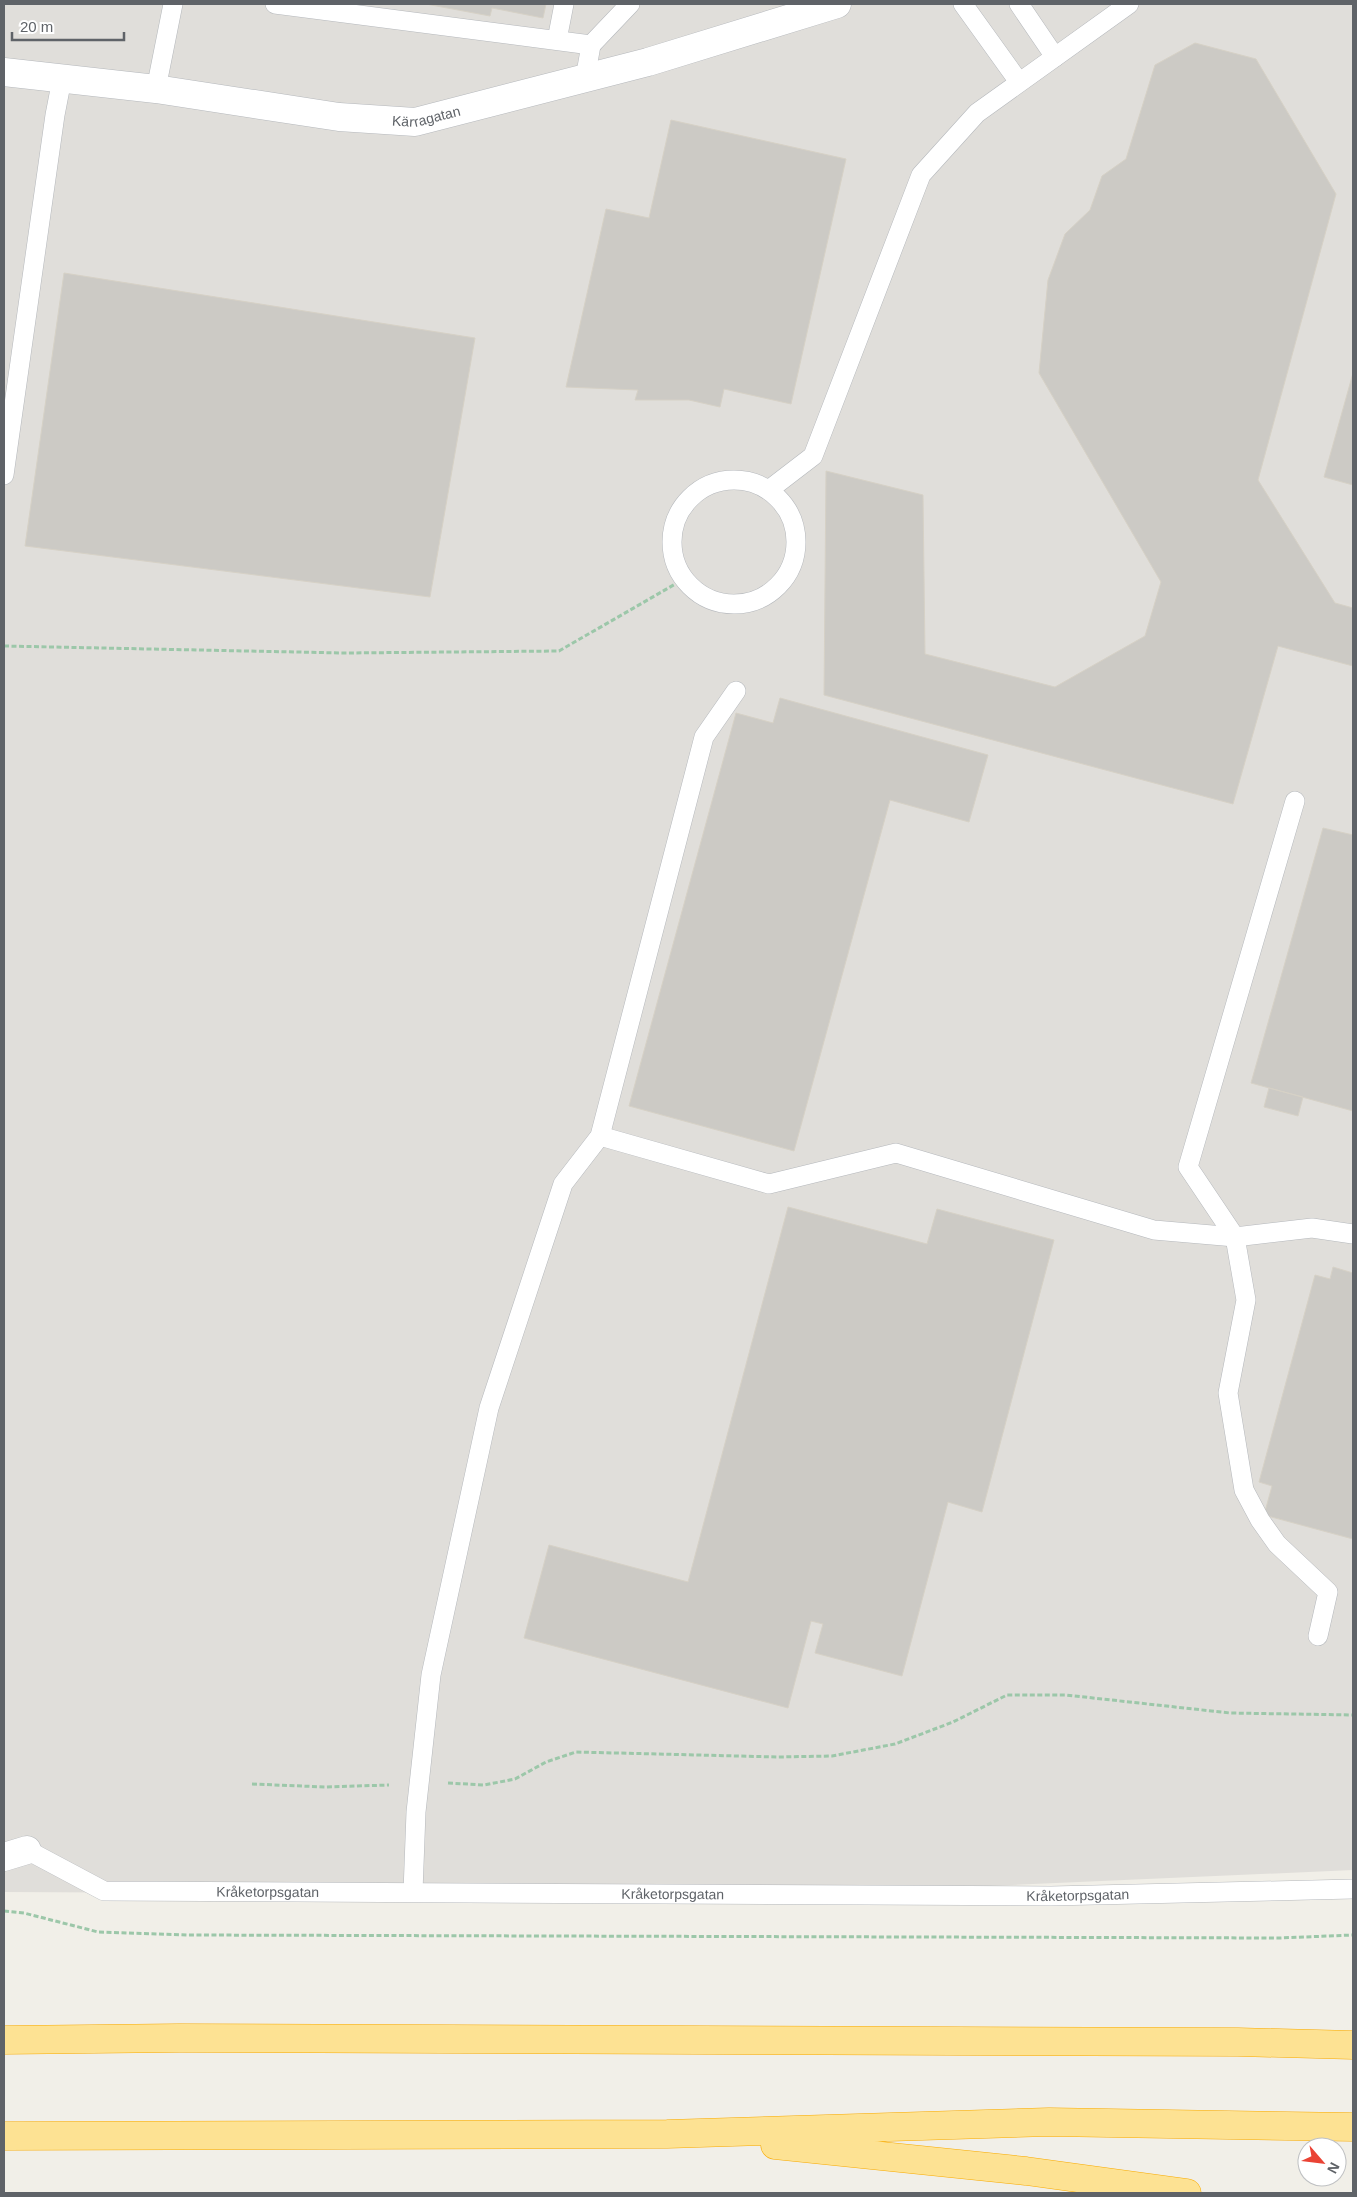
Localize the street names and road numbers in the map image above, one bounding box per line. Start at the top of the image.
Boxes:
street label: Kärragatan [392,103,462,130]
street label: Kråketorpsgatan [216,1884,319,1900]
street label: Kråketorpsgatan [621,1886,724,1902]
street label: Kråketorpsgatan [1026,1886,1129,1904]

